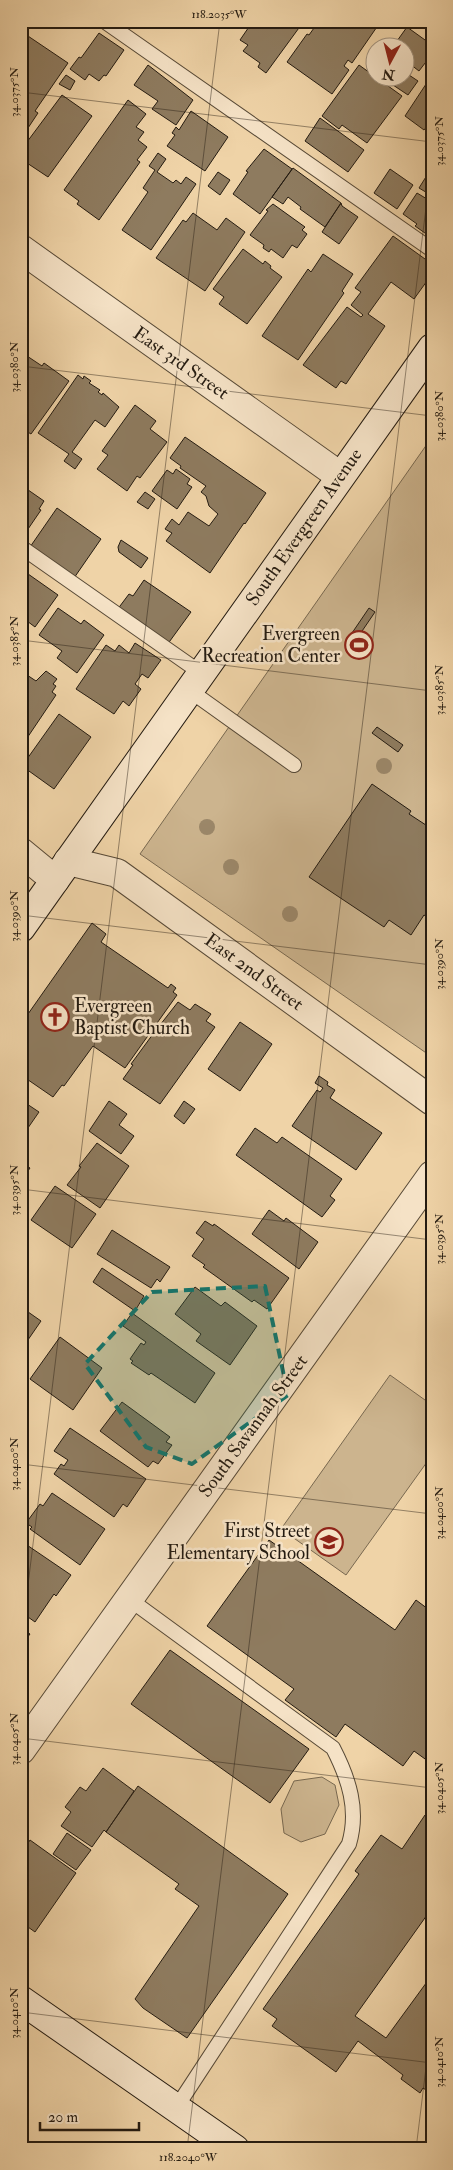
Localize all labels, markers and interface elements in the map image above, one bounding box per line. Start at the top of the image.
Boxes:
text: 118.2035°W [191,7,247,22]
north arrow [366,38,416,88]
text: N [381,65,397,84]
text: 34.0375°N [7,67,22,117]
text: 34.0375°N [432,116,447,166]
street label: East 3rd Street [128,321,234,405]
text: 34.0380°N [7,341,22,393]
text: 34.0380°N [432,390,447,442]
street label: South Evergreen Avenue [241,444,367,610]
text: 34.0385°N [7,616,22,666]
place label: Evergreen Recreation Center [201,622,340,668]
sports icon: Evergreen Recreation Center [344,630,374,660]
text: 34.0385°N [432,665,447,715]
text: 34.0390°N [7,890,22,942]
street label: East 2nd Street [200,928,308,1016]
text: 34.0390°N [432,938,447,990]
place label: Evergreen Baptist Church [74,994,190,1041]
church icon: Evergreen Baptist Church [40,1002,70,1032]
text: 34.0395°N [7,1164,22,1215]
text: 34.0395°N [432,1213,447,1264]
street label: South Savannah Street [193,1350,313,1502]
text: 34.0400°N [7,1437,22,1491]
text: 34.0400°N [432,1486,447,1540]
place label: First Street Elementary School [167,1519,310,1565]
school or university icon: First Street Elementary School [314,1527,344,1557]
text: 34.0405°N [7,1712,22,1765]
text: 34.0405°N [432,1761,447,1814]
text: 34.0410°N [7,1987,22,2039]
text: 34.0410°N [432,2036,447,2088]
scale bar [40,2100,139,2132]
text: 20 m [48,2108,78,2127]
text: 118.2040°W [159,2150,218,2165]

